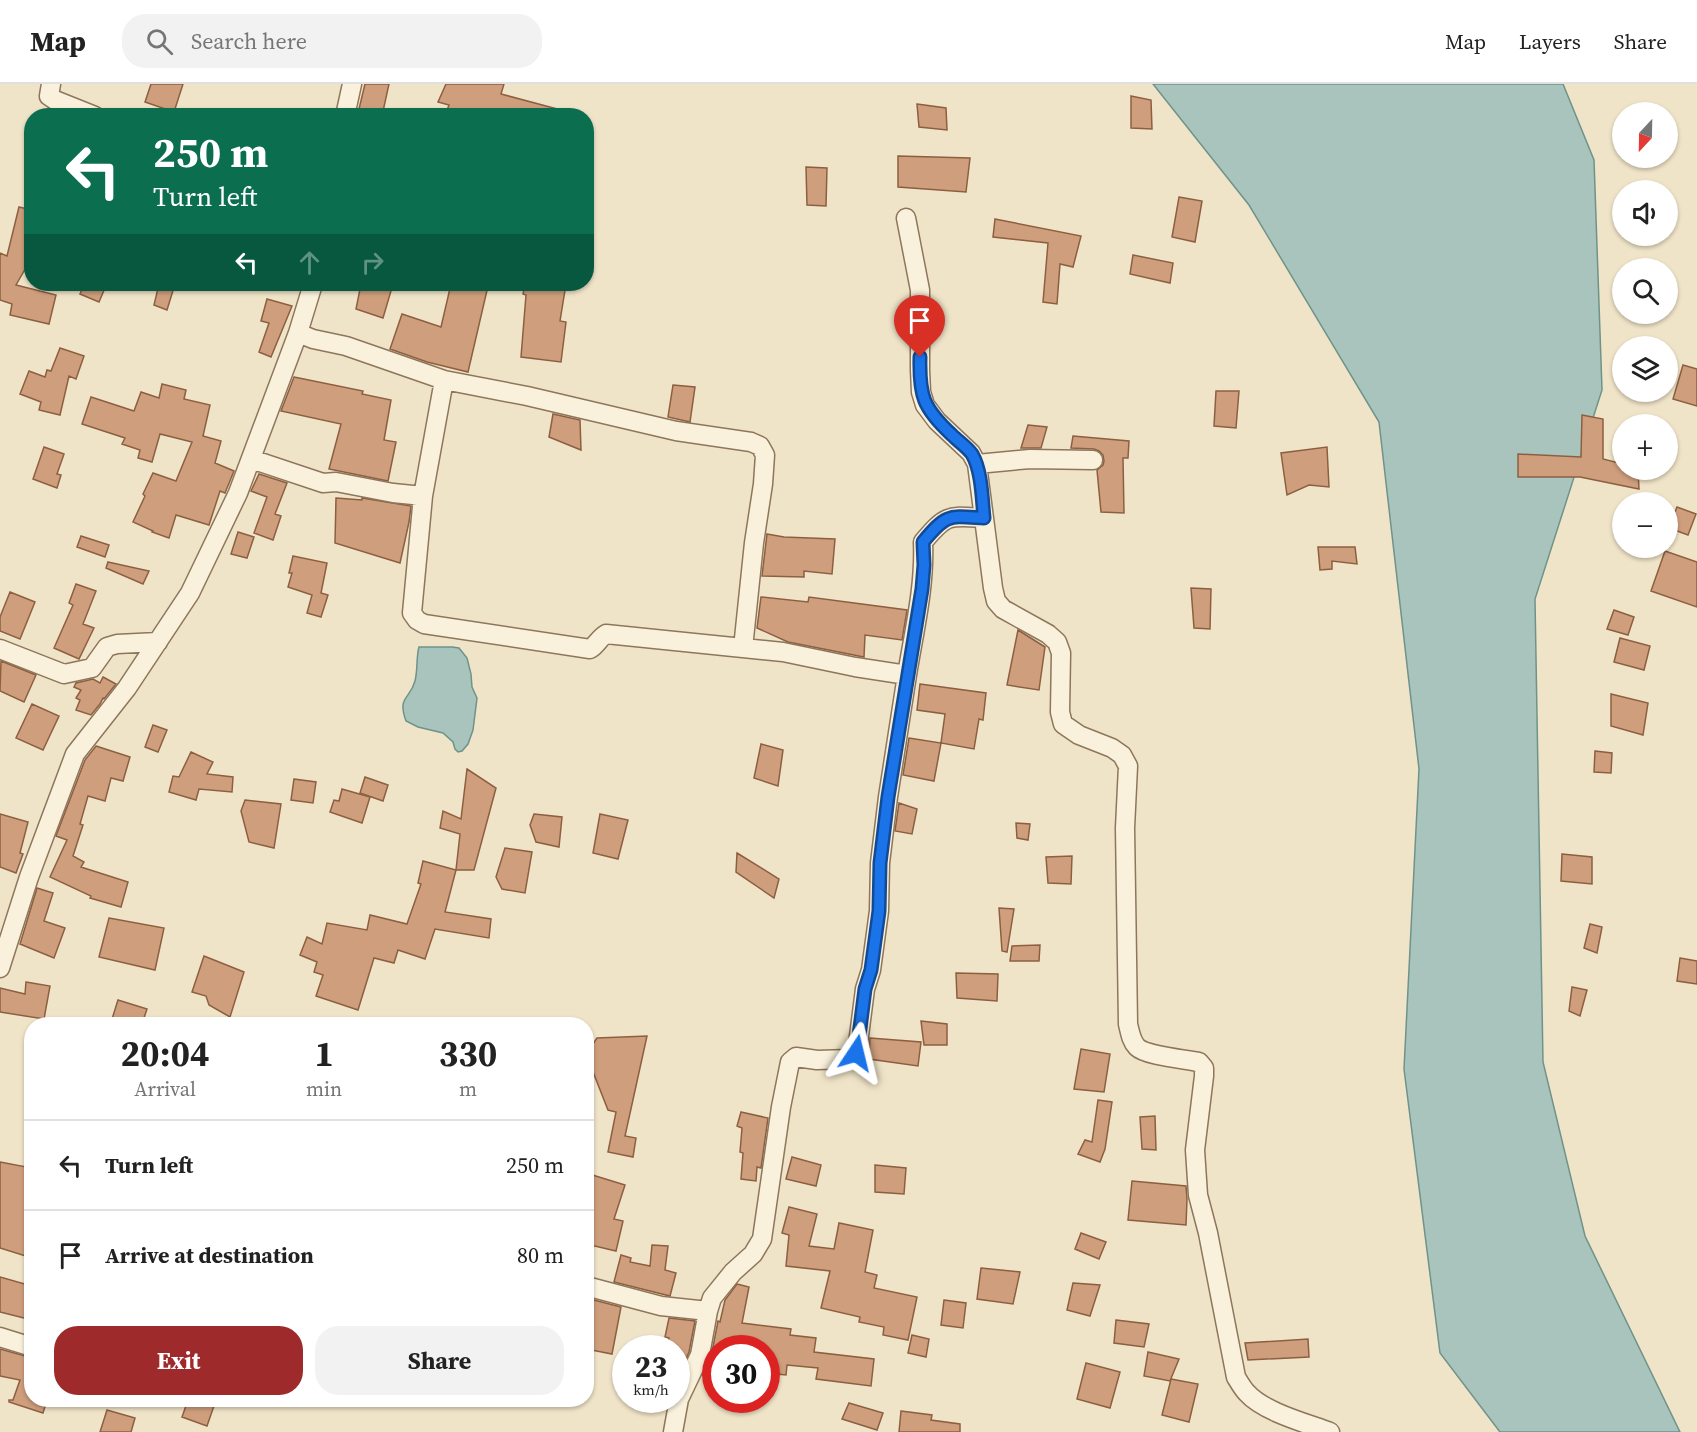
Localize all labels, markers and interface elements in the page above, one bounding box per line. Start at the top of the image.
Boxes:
search box [122,14,542,68]
text: Map [30,22,86,60]
icon: search [143,25,176,58]
text: Search here [191,26,307,56]
text: Map [1445,27,1486,56]
text: Layers [1519,27,1581,56]
text: Share [1614,27,1667,56]
north arrow [1612,102,1678,168]
map controls [1612,102,1678,558]
text: 250 m [153,123,268,181]
icon: left [54,132,132,210]
text: Turn left [153,178,257,215]
button: sound [1612,180,1678,246]
icon: left [230,246,263,279]
icon: ahead [293,246,326,279]
icon: right [356,246,389,279]
button: search [1612,258,1678,324]
pin [894,295,945,357]
icon: arrive [903,304,936,337]
button: layers [1612,336,1678,402]
button: + [1612,414,1678,480]
button: − [1612,492,1678,558]
position arrow [824,1021,888,1085]
text: 20:04 [121,1029,209,1078]
text: 1 [314,1029,334,1078]
text: 330 [439,1029,497,1078]
text: Arrival [134,1075,196,1103]
text: min [306,1075,342,1103]
text: m [459,1075,477,1103]
icon: left [54,1149,87,1182]
text: Turn left [105,1150,193,1180]
text: 250 m [506,1150,564,1180]
icon: arrive [54,1239,87,1272]
text: Arrive at destination [105,1240,314,1270]
text: 80 m [517,1240,564,1270]
button: Exit [54,1326,303,1395]
button: Share [315,1326,564,1395]
speed limit sign: 30 [702,1335,780,1413]
text: 23 [635,1346,667,1387]
text: km/h [633,1379,669,1400]

